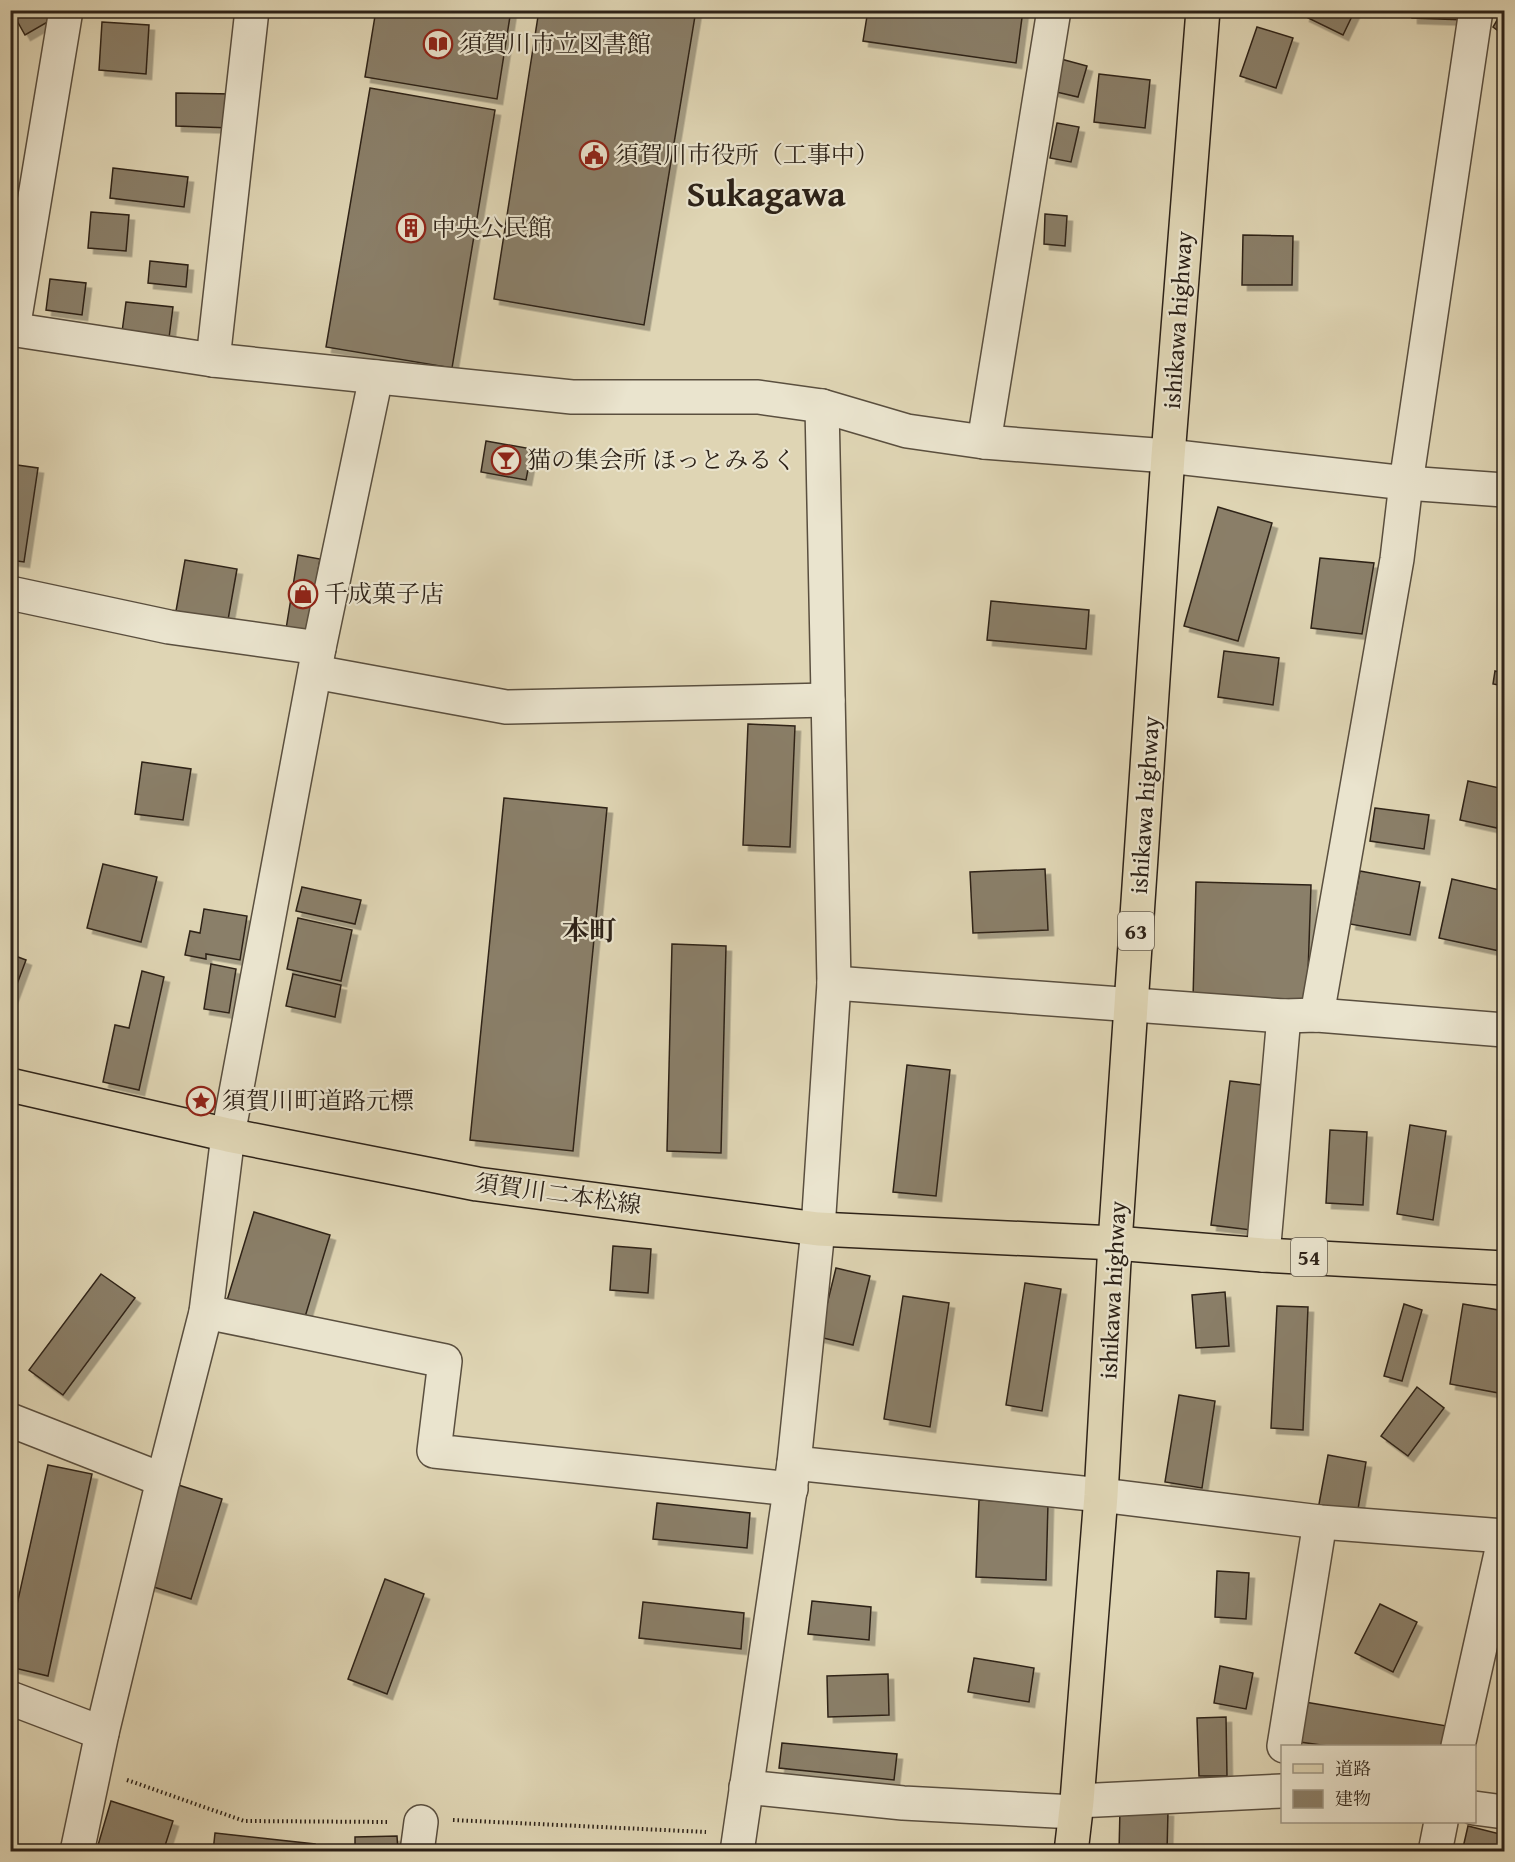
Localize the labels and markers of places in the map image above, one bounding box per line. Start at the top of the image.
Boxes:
place label: 須賀川市立図書館 [459,26,651,61]
library icon: 須賀川市立図書館 [422,28,454,60]
place label: 須賀川市役所（工事中） [615,137,879,172]
public building icon: 須賀川市役所（工事中） [578,139,610,171]
place label: 中央公民館 [432,210,552,245]
building icon: 中央公民館 [395,212,427,244]
place label: 猫の集会所 ほっとみるく [527,442,796,477]
bar icon: 猫の集会所 ほっとみるく [490,444,522,476]
place label: 千成菓子店 [324,576,444,611]
shop icon: 千成菓子店 [287,578,319,610]
place label: 須賀川町道路元標 [222,1083,414,1118]
place icon: 須賀川町道路元標 [185,1085,217,1117]

